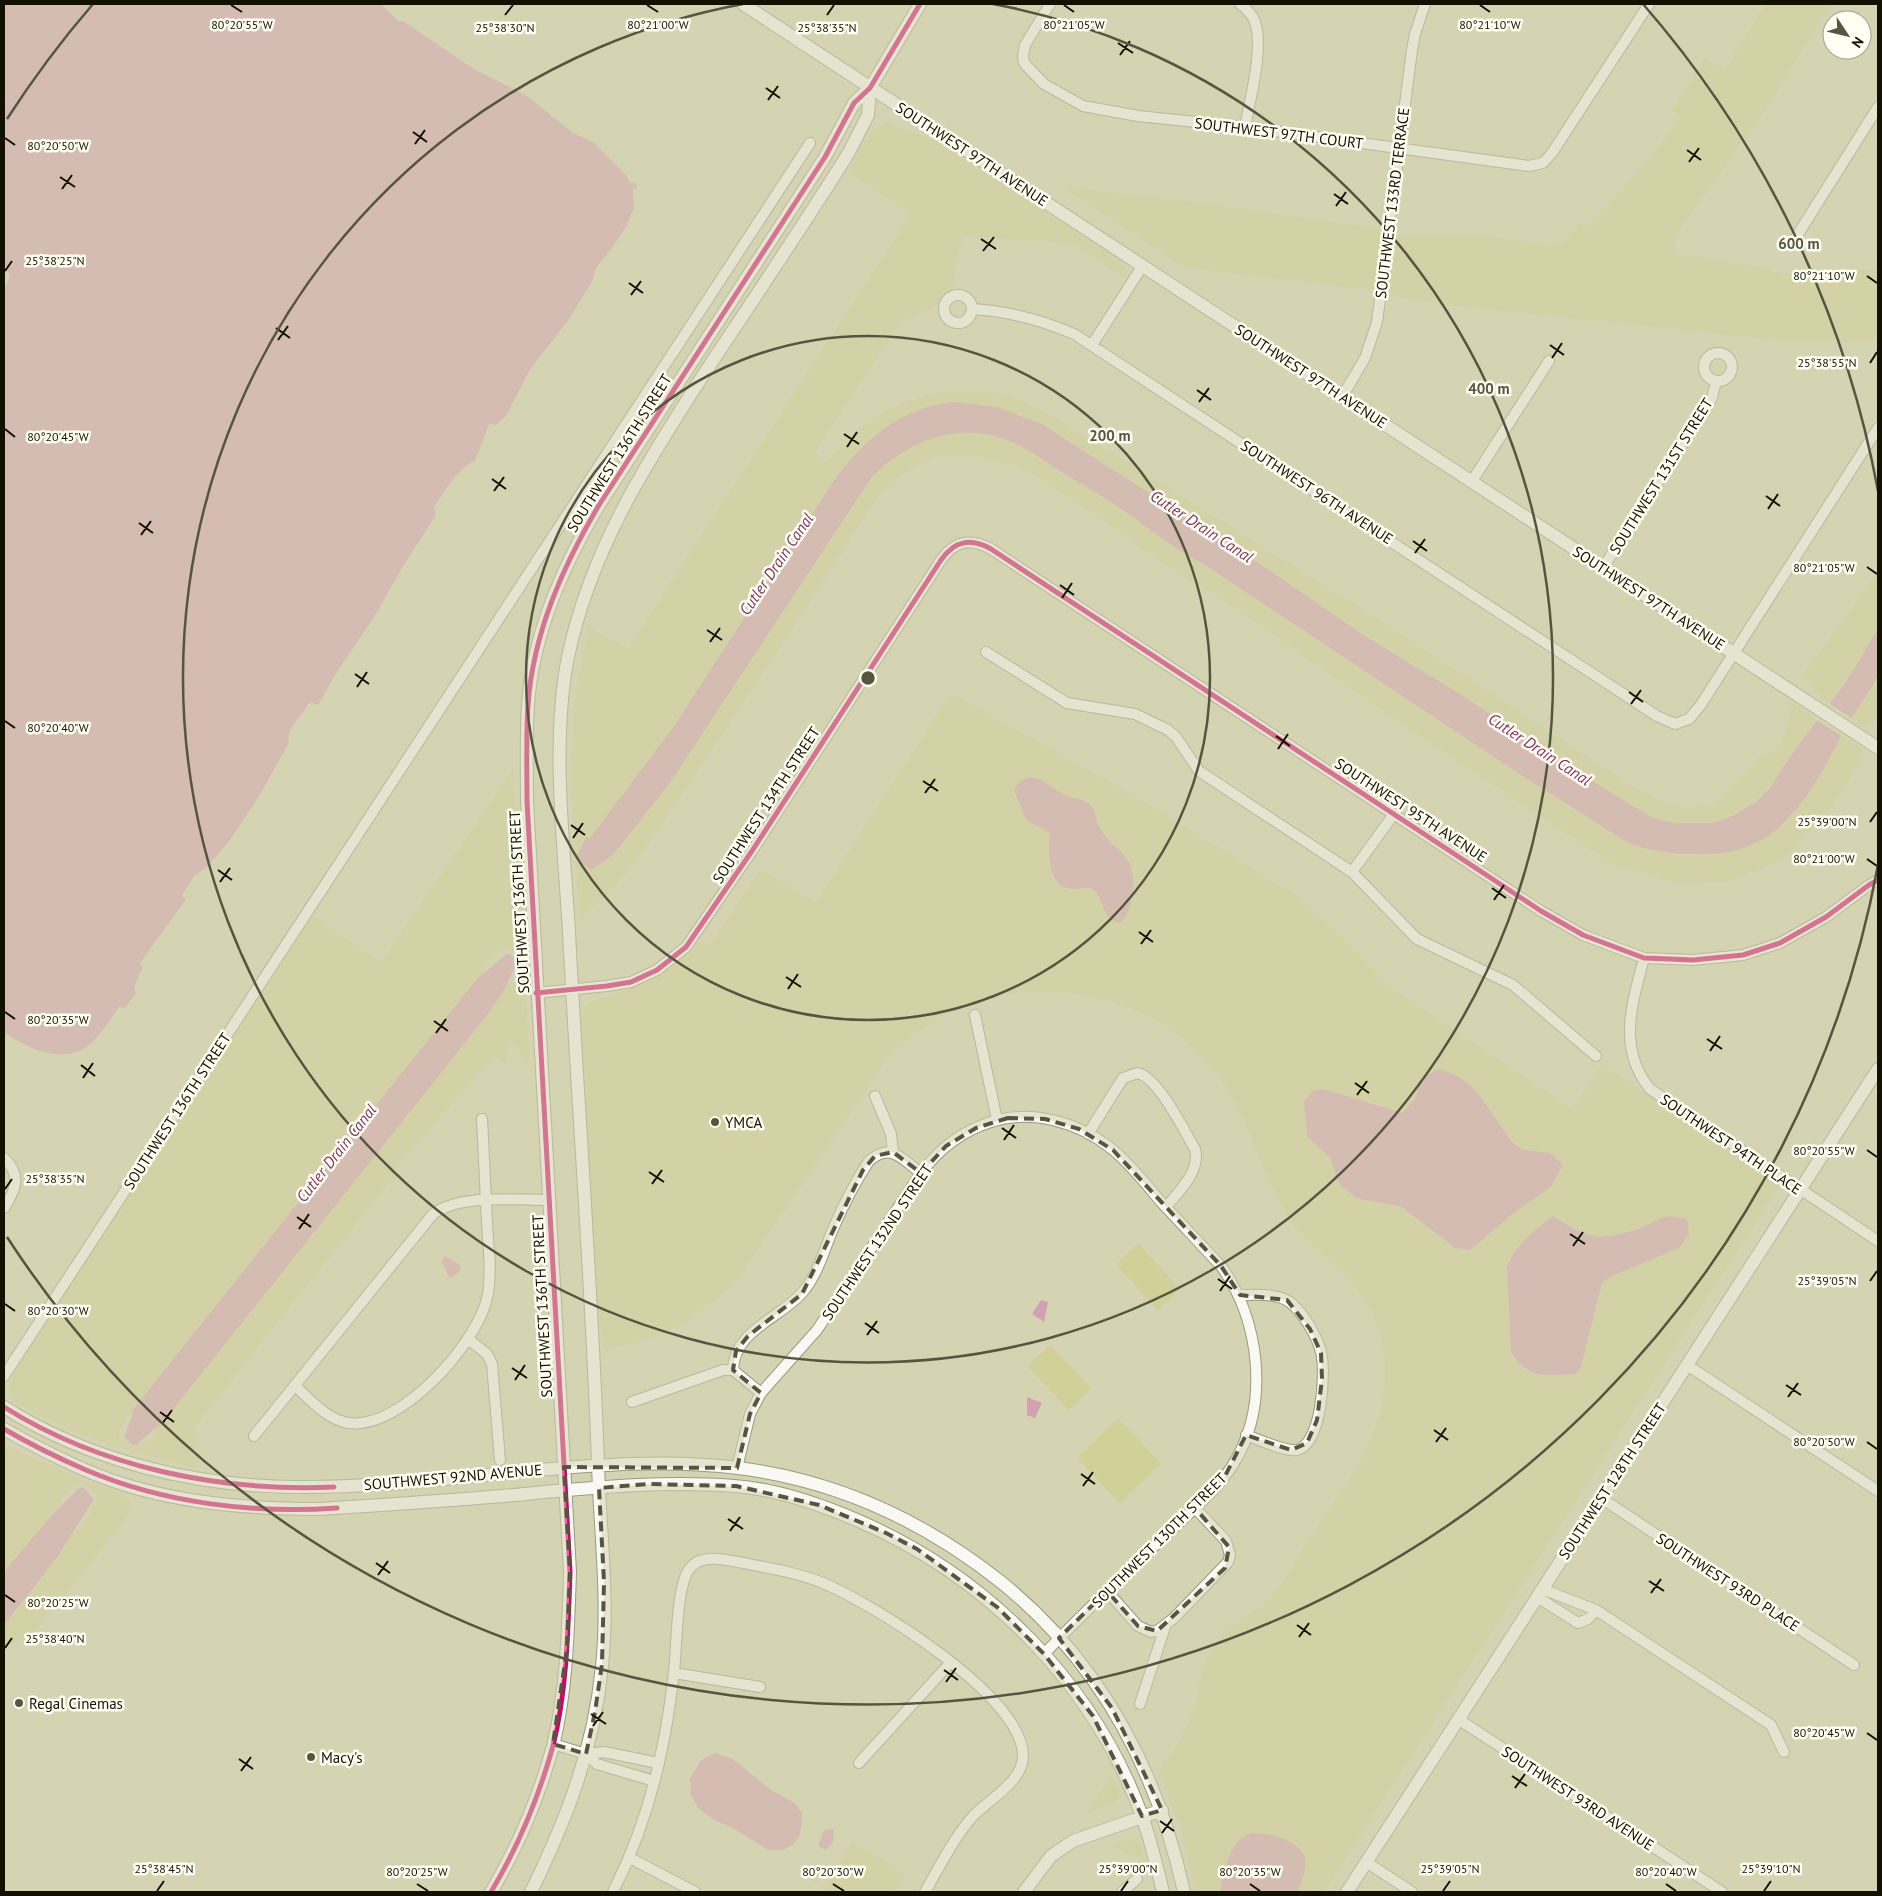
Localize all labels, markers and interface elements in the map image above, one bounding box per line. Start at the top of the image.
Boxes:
north arrow [1822,10,1872,60]
text: 80°20'55"W [211,17,273,32]
text: 80°21'00"W [627,17,689,32]
text: 80°21'05"W [1043,17,1105,32]
text: 80°21'10"W [1459,17,1521,32]
text: 25°38'30"N [475,20,535,35]
text: 25°38'35"N [797,20,857,35]
text: N [1848,34,1868,51]
street label: SOUTHWEST 97TH AVENUE [892,98,1052,210]
street label: SOUTHWEST 133RD TERRACE [1371,106,1413,300]
street label: SOUTHWEST 97TH COURT [1194,113,1365,153]
text: 80°20'50"W [27,138,89,153]
text: 600 m [1778,234,1820,253]
text: 25°38'25"N [25,253,85,268]
text: 80°21'10"W [1793,268,1855,283]
street label: SOUTHWEST 97TH AVENUE [1231,320,1391,432]
text: 25°38'55"N [1797,355,1857,370]
street label: SOUTHWEST 136TH STREET [562,370,676,536]
text: 400 m [1468,379,1510,398]
street label: SOUTHWEST 131ST STREET [1605,394,1717,558]
text: 200 m [1089,426,1131,445]
text: 80°20'45"W [27,429,89,444]
street label: SOUTHWEST 96TH AVENUE [1237,436,1397,548]
water label: Cutler Drain Canal [1147,485,1258,567]
water label: Cutler Drain Canal [735,509,818,619]
street label: SOUTHWEST 97TH AVENUE [1569,542,1729,654]
text: 80°21'05"W [1793,560,1855,575]
centre of rings [859,669,877,687]
water label: Cutler Drain Canal [1485,708,1596,790]
text: 80°20'40"W [27,720,89,735]
street label: SOUTHWEST 134TH STREET [708,722,824,887]
street label: SOUTHWEST 95TH AVENUE [1331,754,1491,866]
street label: SOUTHWEST 136TH STREET [505,809,533,994]
text: 25°39'00"N [1797,814,1857,829]
text: 80°21'00"W [1793,851,1855,866]
text: 80°20'35"W [27,1012,89,1027]
street label: SOUTHWEST 136TH STREET [119,1028,235,1193]
street label: SOUTHWEST 94TH PLACE [1657,1090,1805,1198]
water label: Cutler Drain Canal [292,1100,381,1206]
place label: YMCA [725,1113,762,1132]
marker: YMCA [709,1116,721,1128]
text: 80°20'55"W [1793,1143,1855,1158]
street label: SOUTHWEST 132ND STREET [818,1160,937,1324]
text: 25°38'35"N [25,1171,85,1186]
street label: SOUTHWEST 136TH STREET [528,1213,556,1398]
text: 25°39'05"N [1797,1273,1857,1288]
text: 80°20'30"W [27,1303,89,1318]
street label: SOUTHWEST 128TH STREET [1554,1398,1670,1563]
text: 80°20'50"W [1793,1434,1855,1449]
street label: SOUTHWEST 92ND AVENUE [363,1460,543,1494]
street label: SOUTHWEST 130TH STREET [1088,1468,1231,1611]
street label: SOUTHWEST 93RD PLACE [1653,1529,1803,1635]
text: 80°20'25"W [27,1595,89,1610]
text: 25°38'40"N [25,1631,85,1646]
place label: Regal Cinemas [29,1694,123,1713]
marker: Regal Cinemas [13,1697,25,1709]
text: 80°20'45"W [1793,1725,1855,1740]
street label: SOUTHWEST 93RD AVENUE [1498,1742,1658,1854]
place label: Macy's [321,1748,363,1767]
marker: Macy's [305,1751,317,1763]
text: 25°38'45"N [134,1861,194,1876]
text: 25°39'00"N [1098,1861,1158,1876]
text: 25°39'05"N [1420,1861,1480,1876]
text: 25°39'10"N [1741,1861,1801,1876]
text: 80°20'25"W [386,1864,448,1879]
text: 80°20'30"W [802,1864,864,1879]
text: 80°20'35"W [1219,1864,1281,1879]
text: 80°20'40"W [1635,1864,1697,1879]

